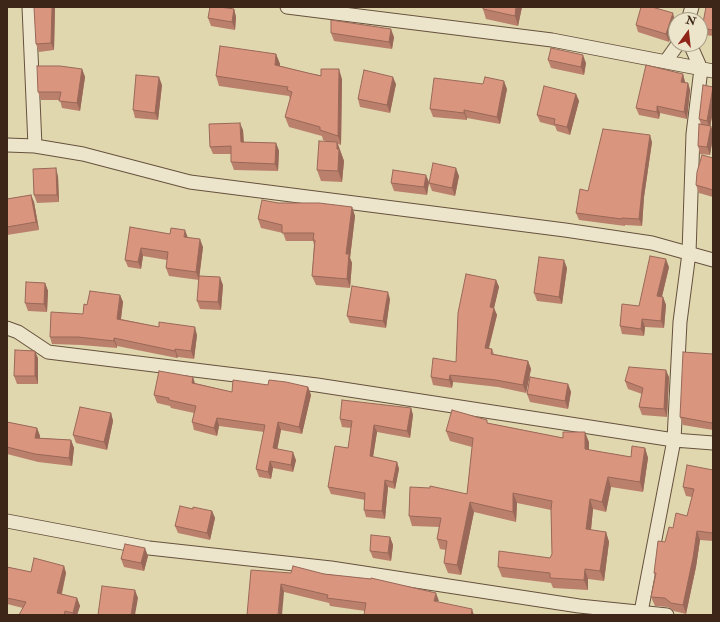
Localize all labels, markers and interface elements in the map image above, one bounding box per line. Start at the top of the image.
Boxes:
north arrow [668,12,708,52]
text: N [685,13,697,28]

